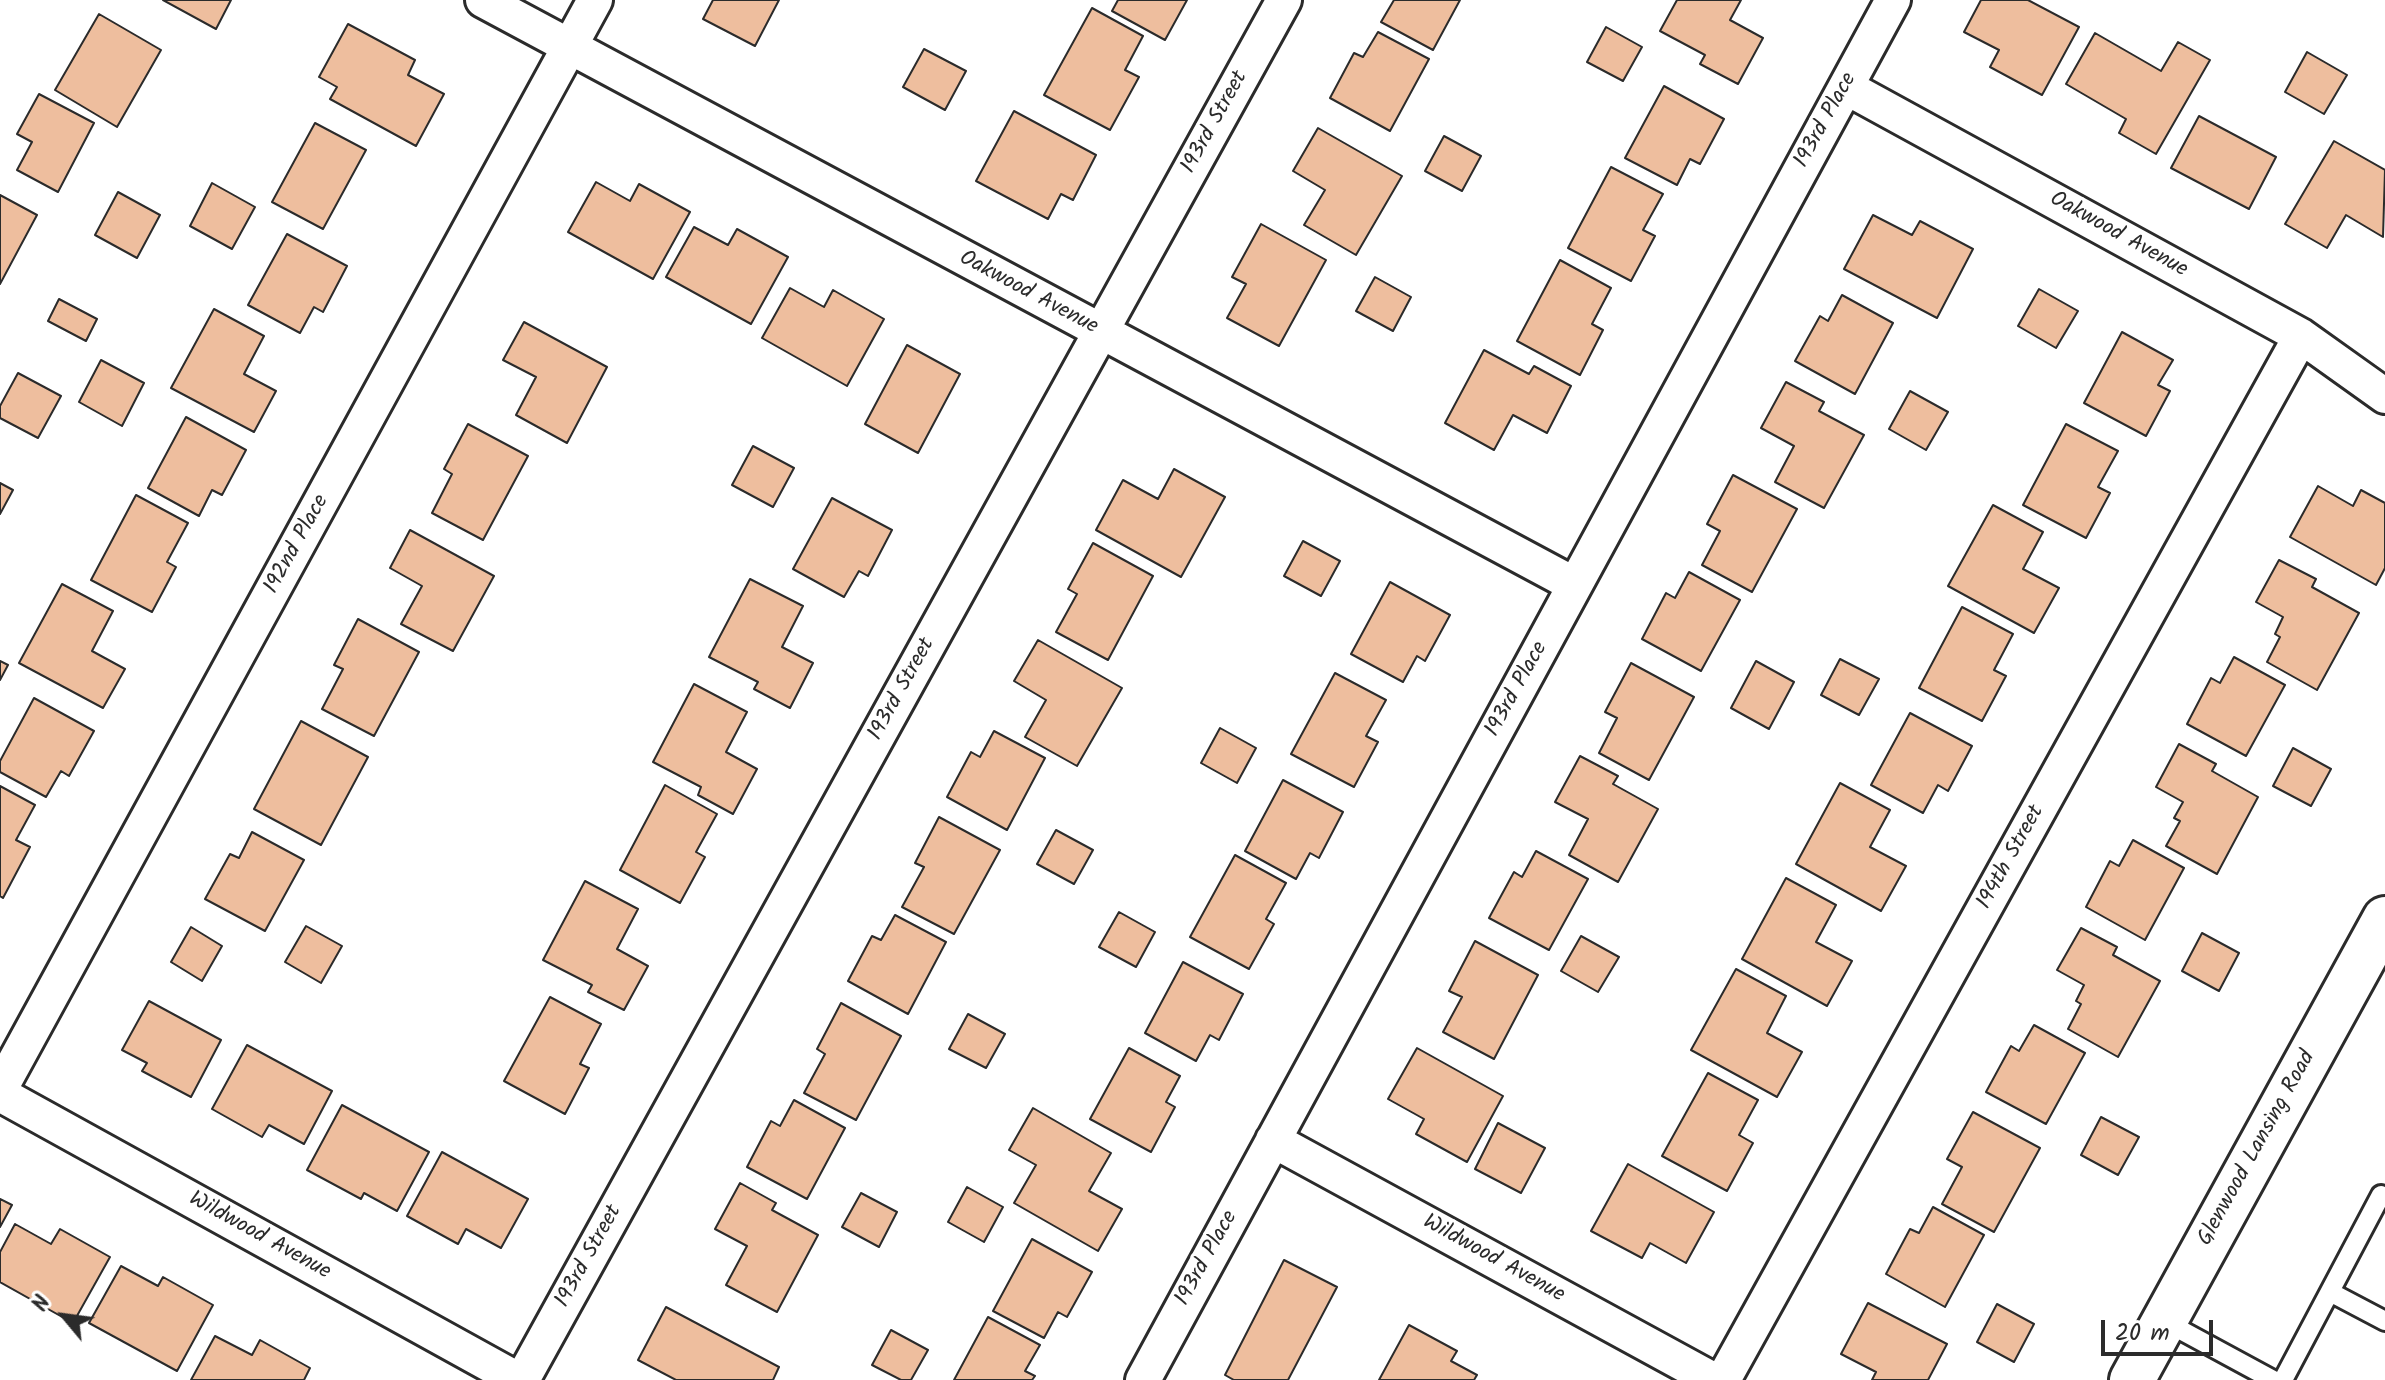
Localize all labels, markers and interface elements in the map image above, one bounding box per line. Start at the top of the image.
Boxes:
street label: 193rd Street [1177,67,1255,179]
street label: 193rd Place [1790,69,1864,173]
street label: Oakwood Avenue [2045,187,2191,285]
street label: Oakwood Avenue [954,246,1102,342]
street label: 192nd Place [260,491,336,599]
street label: 193rd Street [864,634,942,746]
street label: 193rd Place [1481,638,1555,742]
street label: 194th Street [1973,801,2051,915]
street label: Glenwood Lansing Road [2193,1047,2323,1251]
street label: Wildwood Avenue [183,1187,335,1287]
street label: 193rd Street [551,1201,629,1313]
street label: 193rd Place [1171,1207,1245,1311]
street label: Wildwood Avenue [1417,1210,1569,1310]
north arrow [24,1276,104,1356]
text: N [24,1290,61,1319]
scale bar [2105,1304,2217,1354]
text: 20 m [2115,1314,2170,1353]

